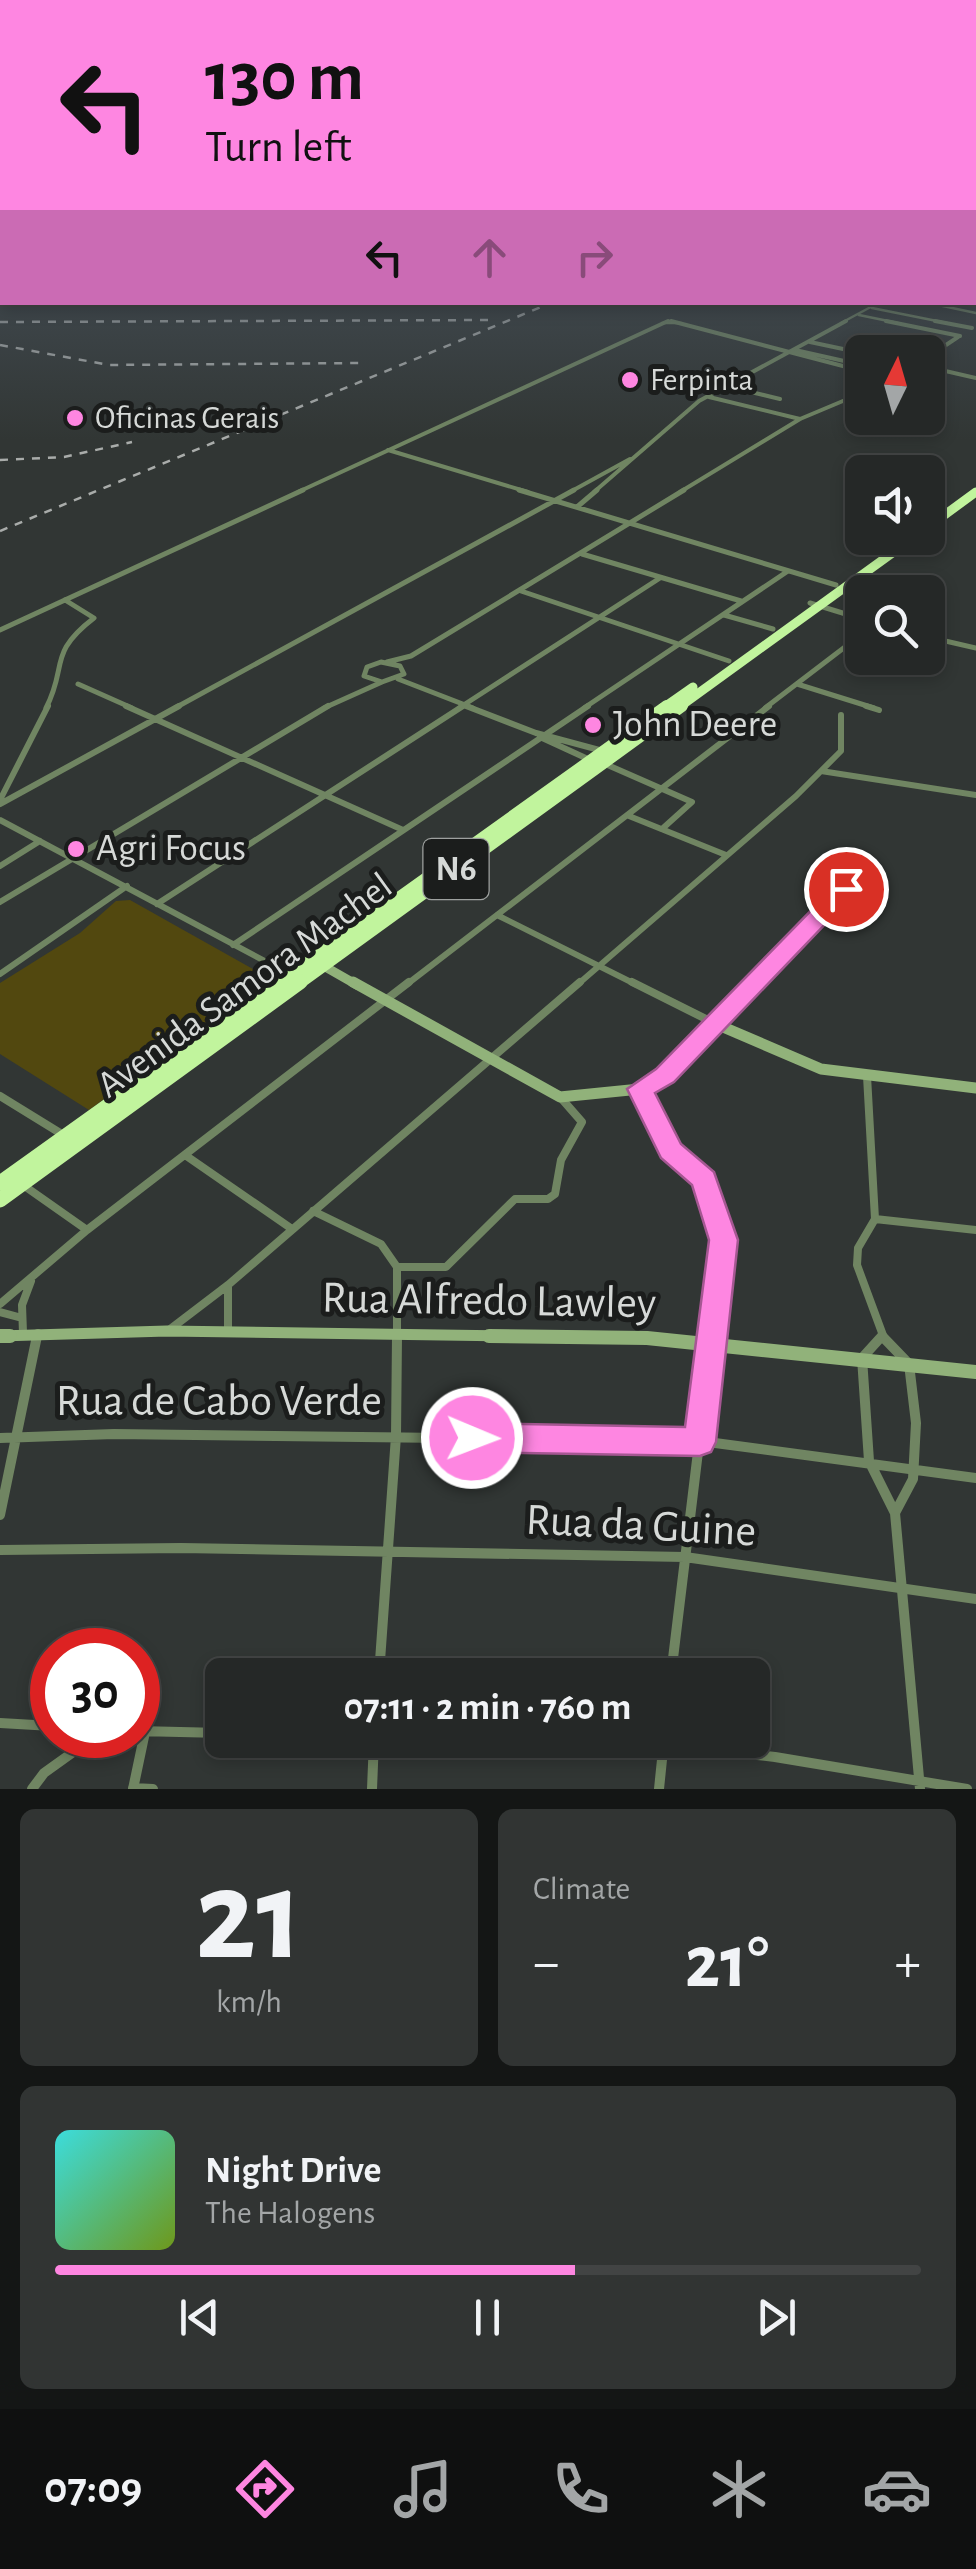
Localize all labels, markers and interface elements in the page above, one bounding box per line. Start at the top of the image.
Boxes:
icon: left [40,40,170,170]
text: 130 m [205,43,364,113]
text: Turn left [205,125,352,170]
icon: left [357,230,412,285]
icon: ahead [462,230,517,285]
icon: right [567,230,622,285]
north arrow [845,335,945,435]
map controls [845,335,945,675]
place label: Ferpinta [650,364,753,396]
marker: Ferpinta [619,369,641,391]
place label: Oficinas Gerais [95,402,279,434]
marker: Oficinas Gerais [64,407,86,429]
button: sound [845,455,945,555]
button: search [845,575,945,675]
place label: John Deere [613,706,777,744]
marker: John Deere [582,714,604,736]
place label: Agri Focus [96,830,246,868]
marker: Agri Focus [65,838,87,860]
road number: N6 [424,839,488,899]
pin [804,847,889,932]
icon: arrive [819,862,874,917]
street label: Avenida Samora Machel [91,867,399,1105]
street label: Rua Alfredo Lawley [321,1276,657,1326]
street label: Rua de Cabo Verde [56,1379,382,1424]
position arrow [420,1386,524,1490]
street label: Rua da Guine [525,1497,757,1555]
speed limit sign: 30 [30,1628,160,1758]
text: 07:11 · 2 min · 760 m [344,1689,631,1727]
text: 21 [195,1853,303,1983]
text: Climate [533,1873,630,1905]
text: 21° [685,1926,769,2001]
text: − [533,1936,559,1991]
text: + [895,1936,921,1991]
text: km/h [216,1986,282,2018]
text: Night Drive [205,2152,381,2190]
text: The Halogens [205,2197,375,2229]
icon: previous [172,2290,227,2345]
icon: pause [460,2290,515,2345]
icon: next [749,2290,804,2345]
icon: directions [230,2454,300,2524]
icon: music [388,2454,458,2524]
icon: phone [546,2454,616,2524]
icon: climate [704,2454,774,2524]
icon: car [862,2454,932,2524]
text: 07:09 [44,2466,142,2511]

